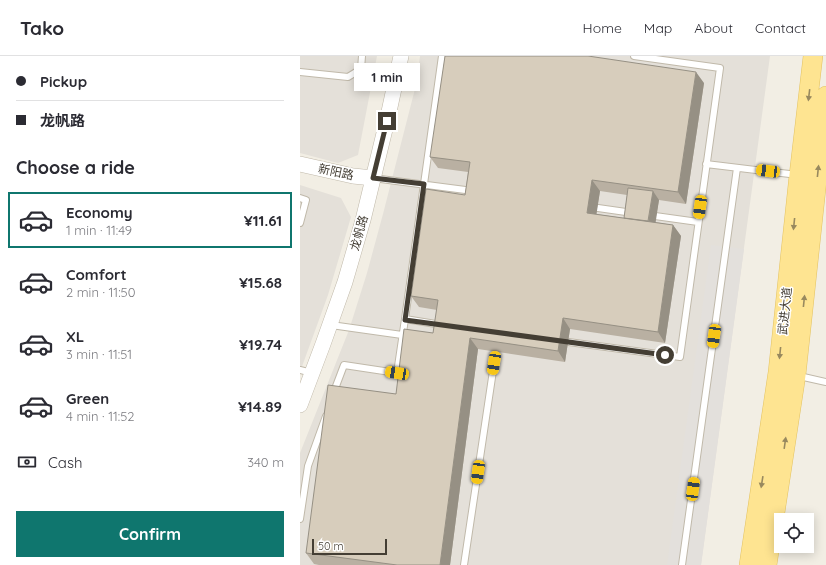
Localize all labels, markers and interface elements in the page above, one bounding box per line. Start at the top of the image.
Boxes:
text: Tako [20,16,64,40]
text: Home [583,19,622,37]
text: Map [644,19,672,37]
text: About [694,19,733,37]
text: Contact [755,19,806,37]
callout: 1 min [354,63,420,91]
text: 1 min [371,69,403,85]
text: Pickup [40,72,87,91]
one-way arrow [806,89,812,101]
text: 龙帆路 [40,111,85,130]
route end [378,112,396,130]
text: Choose a ride [16,156,135,179]
street label: 新阳路 [317,160,355,183]
car [755,164,781,178]
one-way arrow [815,165,821,177]
car [692,194,708,220]
icon: car [18,202,54,238]
text: Economy [66,203,133,222]
text: ¥11.61 [244,211,282,230]
street label: 龙帆路 [346,213,371,252]
one-way arrow [790,218,797,230]
text: 1 min · 11:49 [66,222,132,238]
icon: car [18,264,54,300]
text: Comfort [66,265,127,284]
text: ¥15.68 [239,273,282,292]
text: 2 min · 11:50 [66,284,135,300]
street label: 武进大道 [775,286,794,336]
one-way arrow [800,294,807,307]
car [706,323,722,349]
icon: car [18,326,54,362]
text: XL [66,327,84,346]
text: ¥19.74 [239,335,282,354]
text: 3 min · 11:51 [66,346,132,362]
route start [656,346,674,364]
one-way arrow [777,347,784,359]
car [486,350,502,376]
car [384,365,410,381]
icon: car [18,388,54,424]
text: Green [66,389,109,408]
text: ¥14.89 [238,397,282,416]
text: 4 min · 11:52 [66,408,135,424]
one-way arrow [782,437,788,449]
icon: cash [16,451,38,473]
text: Cash [48,453,82,472]
text: 340 m [247,454,284,470]
car [470,459,486,485]
car [685,476,701,502]
one-way arrow [759,476,765,488]
button: Confirm [16,511,284,557]
map controls [774,513,814,553]
button: locate [774,513,814,553]
scale bar [312,537,387,556]
text: 50 m [318,539,344,553]

